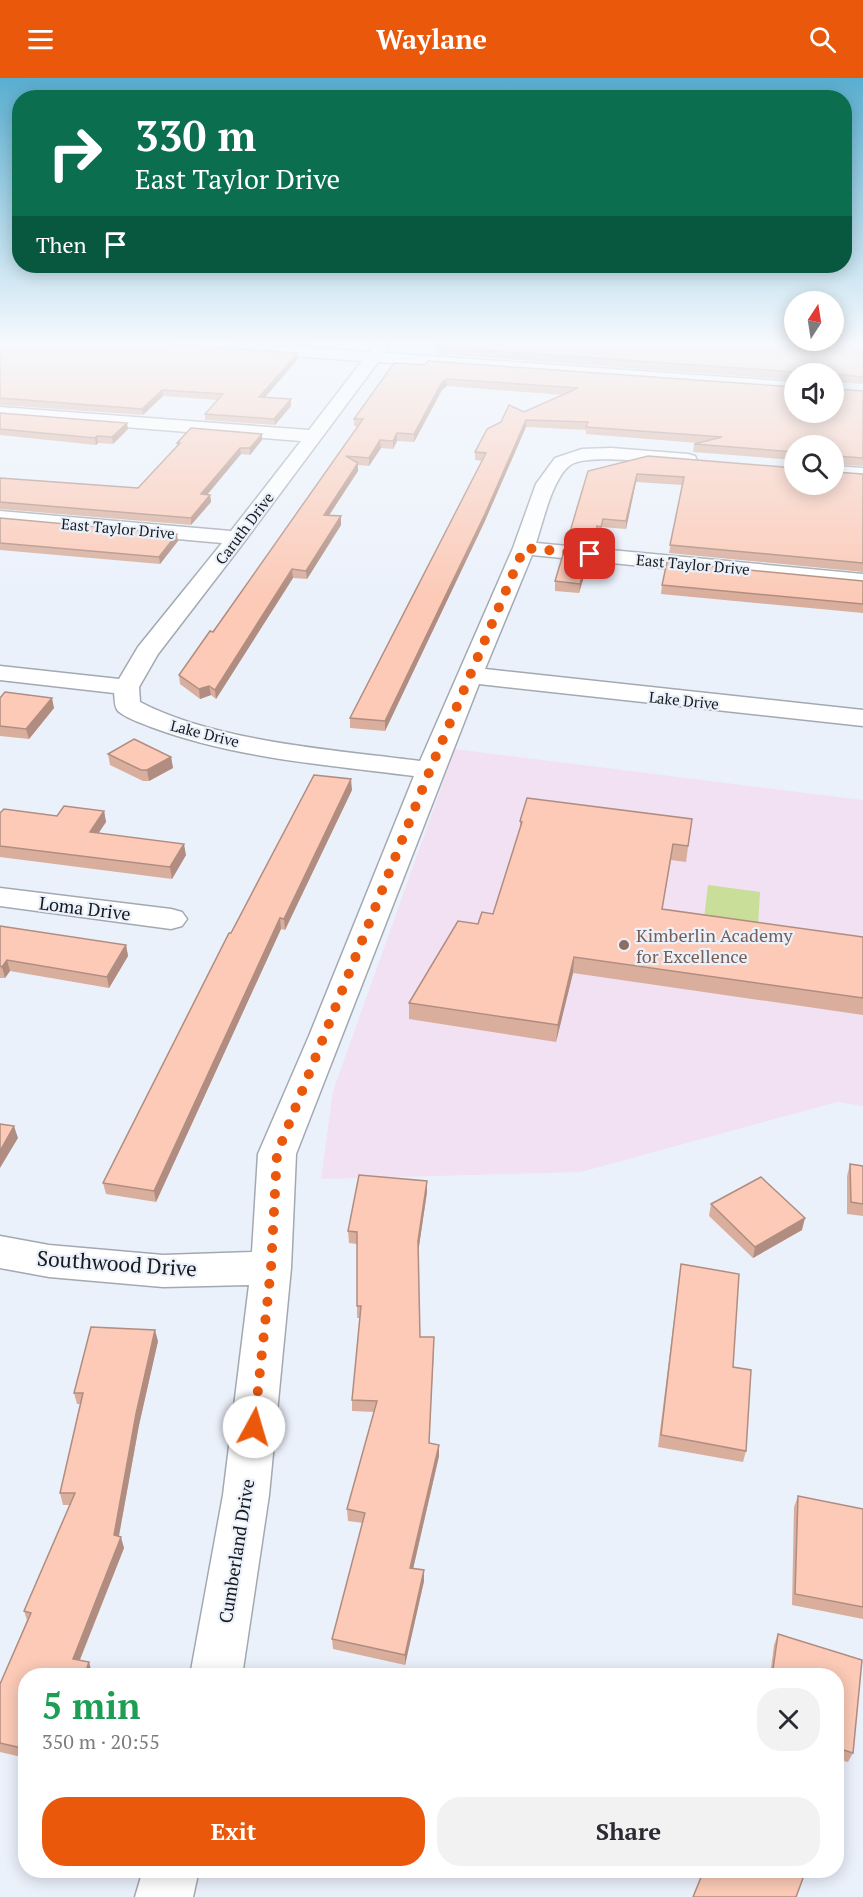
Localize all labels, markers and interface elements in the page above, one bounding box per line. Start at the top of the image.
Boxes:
text: Waylane [376,21,487,57]
icon: menu [24,23,57,56]
icon: search [806,23,839,56]
text: 330 m [135,107,256,163]
icon: right [36,114,114,192]
text: East Taylor Drive [135,161,340,197]
icon: arrive [99,228,132,261]
text: Then [36,230,87,259]
north arrow [784,291,844,351]
map controls [784,291,844,495]
button: sound [784,363,844,423]
button: search [784,435,844,495]
street label: Caruth Drive [210,488,278,568]
street label: East Taylor Drive [60,513,176,543]
pin [564,528,615,579]
icon: arrive [573,537,606,570]
street label: East Taylor Drive [635,549,751,579]
street label: Lake Drive [648,686,720,714]
street label: Lake Drive [168,715,242,751]
street label: Loma Drive [38,890,132,926]
place label: Kimberlin Academy for Excellence [636,923,794,968]
marker: Kimberlin Academy for Excellence [617,938,631,952]
street label: Southwood Drive [36,1243,198,1283]
position arrow [222,1395,286,1459]
street label: Cumberland Drive [213,1477,259,1625]
text: 5 min [42,1682,140,1729]
button: close [757,1688,820,1751]
text: 350 m · 20:55 [42,1728,160,1755]
button: Exit [42,1797,425,1866]
button: Share [437,1797,820,1866]

